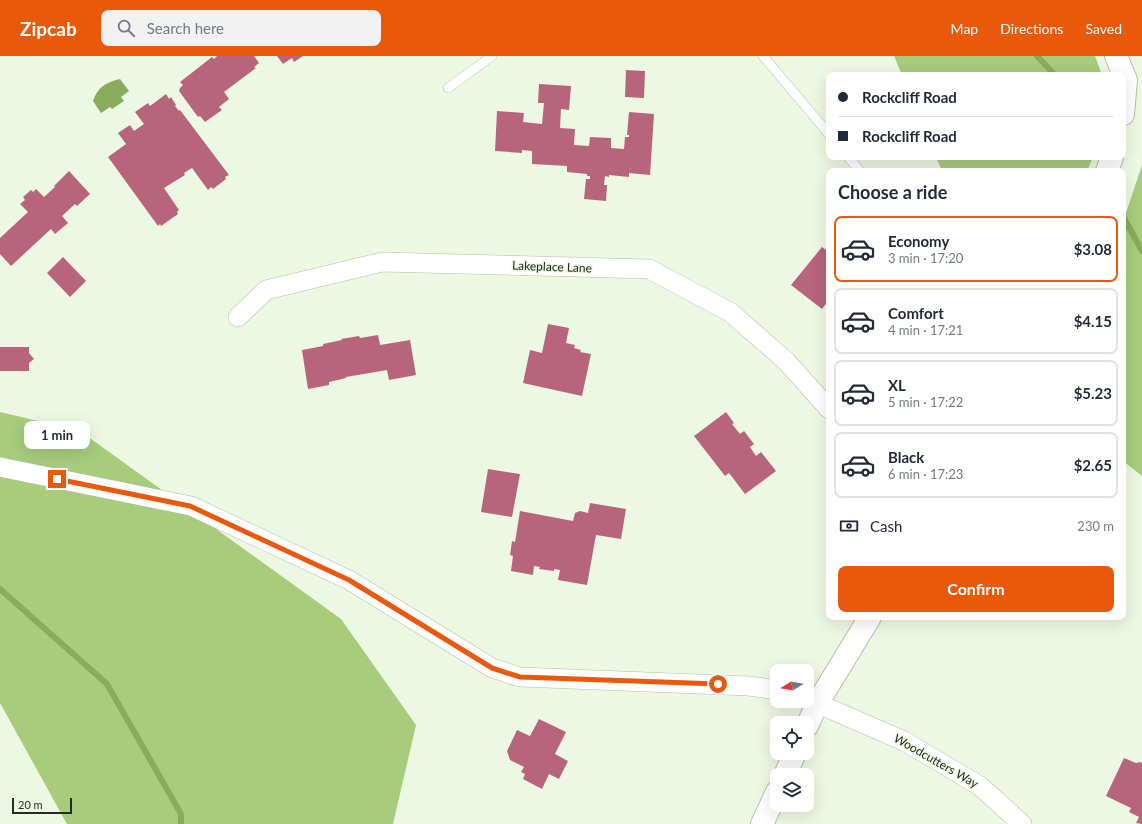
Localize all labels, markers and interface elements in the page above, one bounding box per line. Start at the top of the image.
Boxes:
search box [101,10,381,46]
text: Zipcab [20,17,77,40]
icon: search [115,17,137,39]
text: Search here [147,19,224,37]
text: Map [951,20,978,37]
text: Directions [1000,20,1063,37]
text: Saved [1085,20,1122,37]
text: Rockcliff Road [862,88,957,106]
text: Rockcliff Road [862,127,957,145]
text: Choose a ride [838,181,947,203]
icon: car [840,231,876,267]
text: Economy [888,232,949,250]
text: $3.08 [1074,240,1112,258]
text: 3 min · 17:20 [888,250,963,266]
street label: Lakeplace Lane [512,258,592,275]
icon: car [840,303,876,339]
text: Comfort [888,304,944,322]
text: $4.15 [1074,312,1112,330]
text: 4 min · 17:21 [888,322,963,338]
icon: car [840,375,876,411]
text: XL [888,376,906,394]
text: $5.23 [1074,384,1112,402]
text: 5 min · 17:22 [888,394,963,410]
callout: 1 min [24,421,90,449]
text: 1 min [41,427,73,443]
icon: car [840,447,876,483]
text: Black [888,448,924,466]
text: $2.65 [1074,456,1112,474]
text: 6 min · 17:23 [888,466,963,482]
route end [48,470,66,488]
icon: cash [838,515,860,537]
text: Cash [870,517,902,535]
text: 230 m [1077,518,1114,534]
button: Confirm [838,566,1114,612]
north arrow [770,664,814,708]
map controls [770,664,814,812]
route start [709,675,727,693]
button: locate [770,716,814,760]
street label: Woodcutters Way [891,730,982,791]
button: layers [770,768,814,812]
scale bar [12,796,72,815]
text: 20 m [18,798,43,811]

